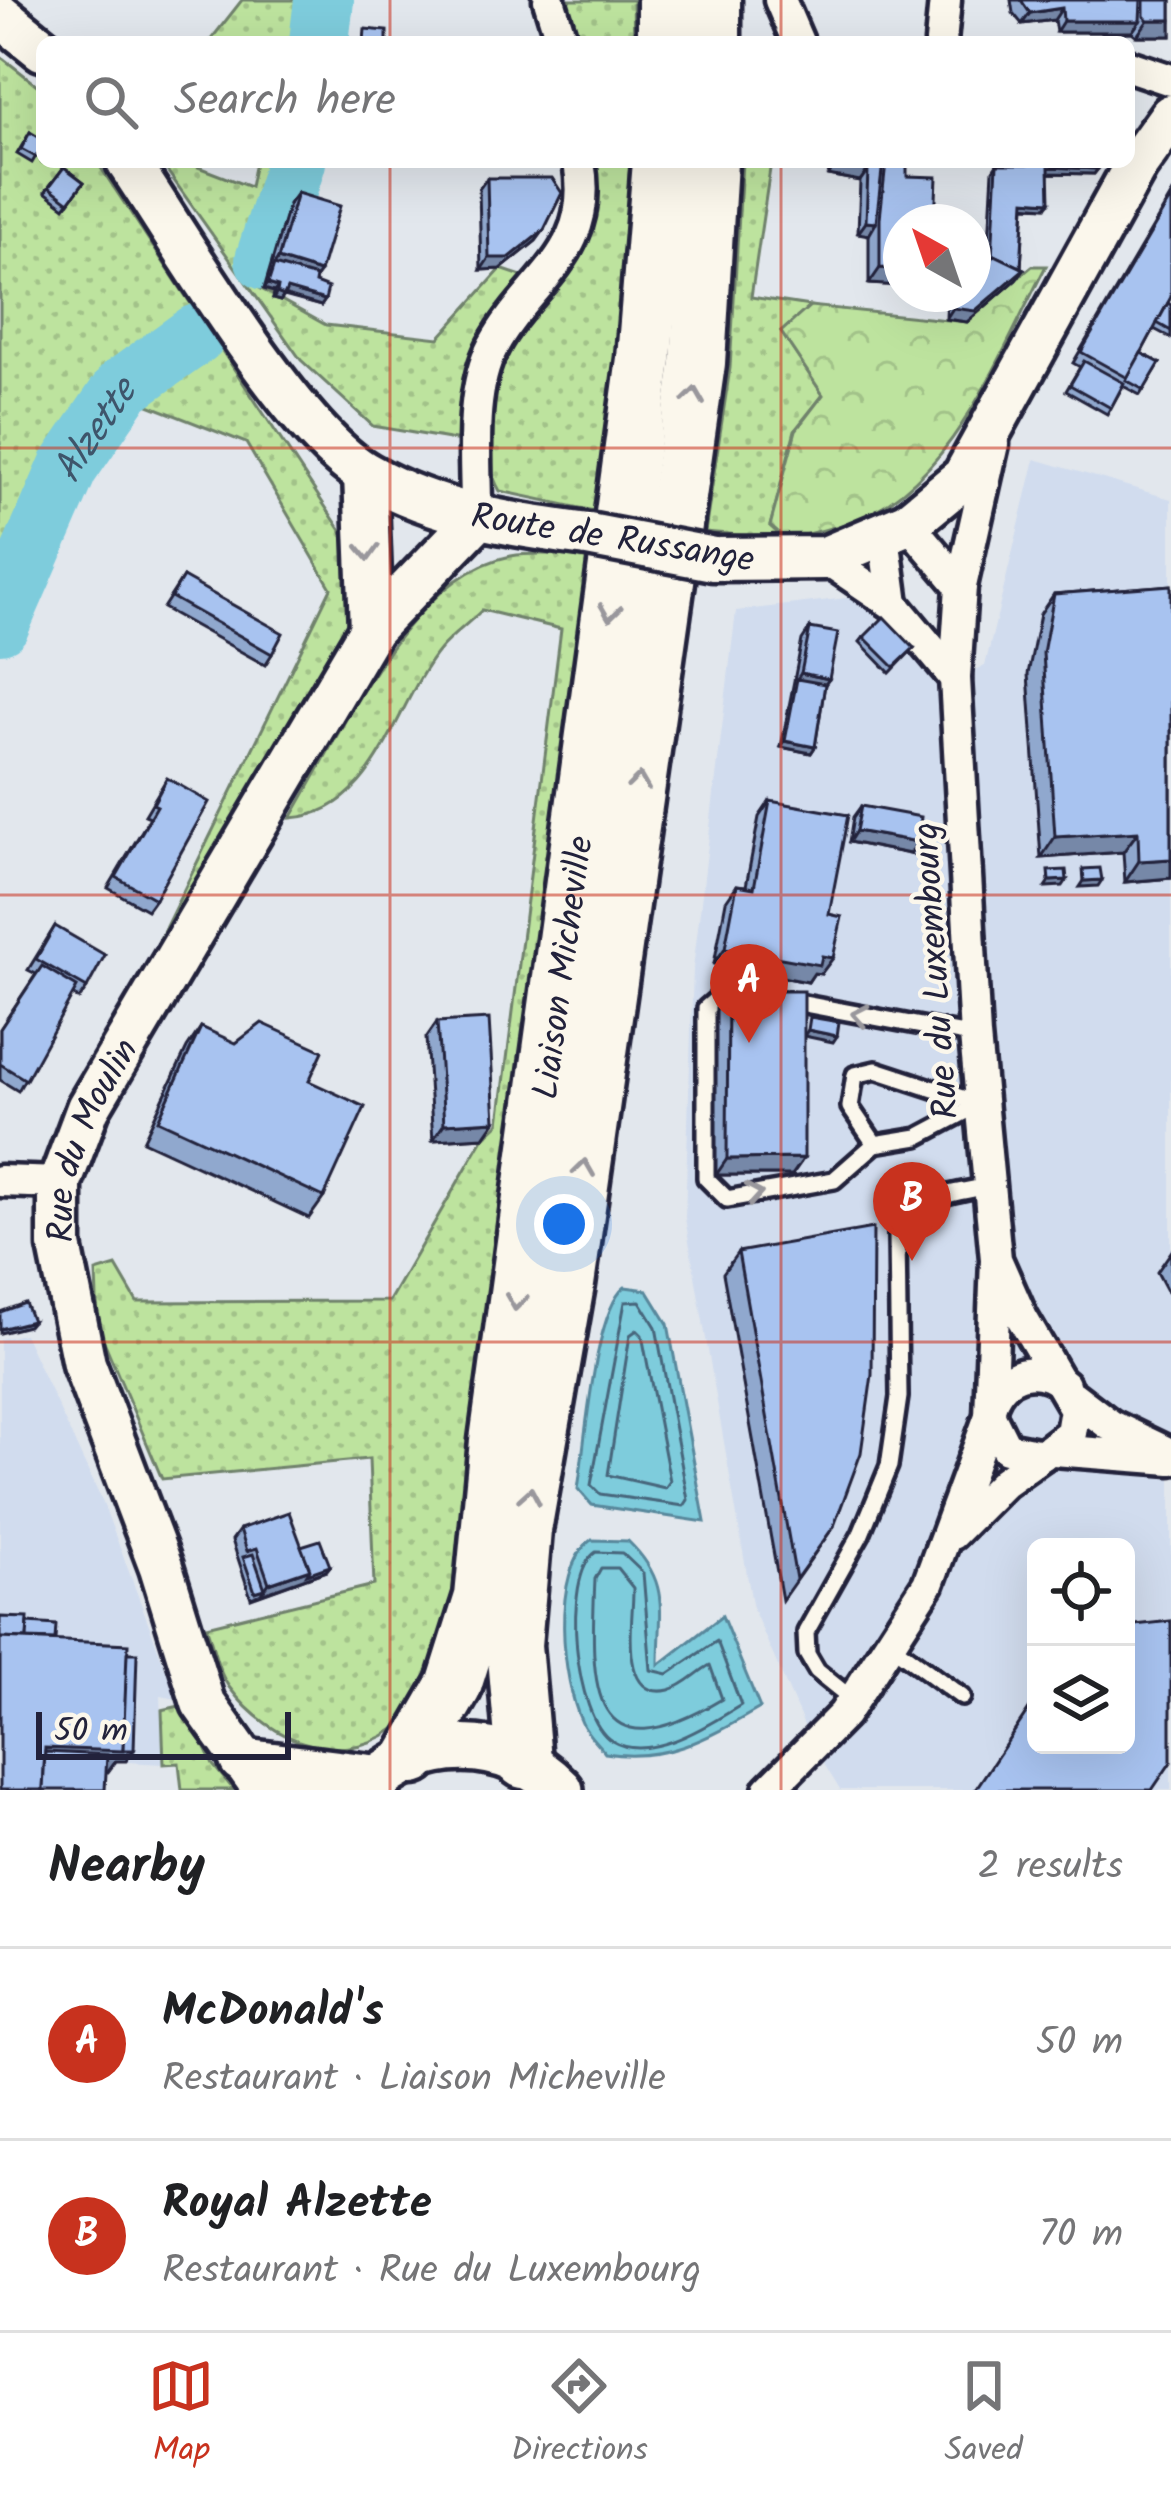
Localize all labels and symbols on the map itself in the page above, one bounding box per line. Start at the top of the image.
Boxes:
north arrow [883,204,991,312]
water label: Alzette [38,364,157,493]
one-way arrow [680,386,706,406]
street label: Route de Russange [467,489,758,590]
one-way arrow [355,543,381,562]
one-way arrow [598,602,624,622]
one-way arrow [625,772,651,792]
street label: Rue du Luxembourg [899,820,976,1121]
street label: Liaison Micheville [519,833,611,1103]
pin: A [710,944,788,1043]
one-way arrow [851,1003,871,1028]
street label: Rue du Moulin [35,1028,155,1242]
one-way arrow [570,1158,596,1178]
pin: B [873,1162,951,1261]
one-way arrow [743,1182,763,1208]
your location [534,1194,594,1254]
one-way arrow [504,1292,530,1312]
one-way arrow [516,1487,542,1507]
scale bar [36,1706,291,1759]

